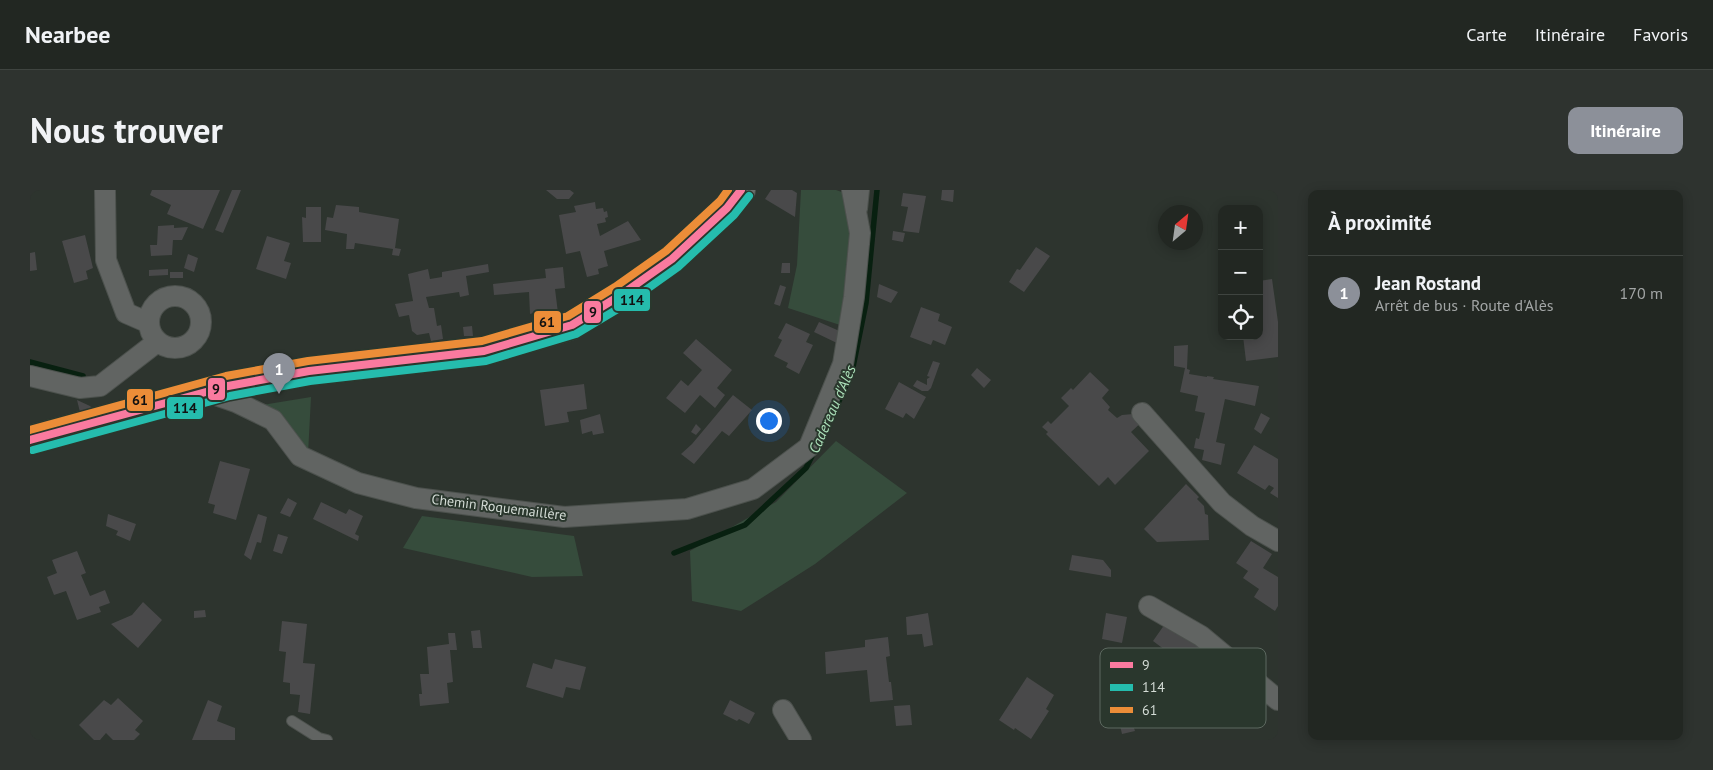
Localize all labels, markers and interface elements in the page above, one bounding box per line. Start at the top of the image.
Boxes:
text: Nearbee [25,19,110,50]
text: Carte [1466,23,1507,46]
text: Itinéraire [1535,23,1605,46]
text: Favoris [1633,23,1688,46]
text: Nous trouver [30,107,223,153]
button: Itinéraire [1568,107,1683,154]
north arrow [1158,205,1203,250]
map controls [1218,205,1263,340]
button: + [1218,205,1263,250]
text: À proximité [1328,209,1432,236]
button: − [1218,250,1263,295]
text: Jean Rostand [1375,271,1481,295]
text: 1 [1339,283,1349,303]
text: 170 m [1620,283,1663,303]
line badge: 114 [613,288,651,312]
text: 114 [620,291,644,309]
button: locate [1218,295,1263,340]
text: Arrêt de bus · Route d'Alès [1375,295,1554,315]
line badge: 9 [583,300,602,324]
text: 9 [589,303,597,321]
line badge: 61 [533,310,562,334]
text: 61 [539,313,555,331]
pin: 1 [263,353,295,394]
water label: Cadereau d'Alès [804,362,860,456]
line badge: 9 [207,377,226,401]
text: 9 [212,380,220,398]
line badge: 61 [126,388,154,412]
text: 61 [132,391,148,409]
line badge: 114 [166,396,204,420]
text: 114 [173,399,197,417]
your location [756,408,782,434]
street label: Chemin Roquemaillère [430,490,568,524]
legend [1100,648,1266,728]
text: 9 [1142,656,1150,674]
text: 114 [1142,678,1165,696]
text: 61 [1142,701,1157,719]

